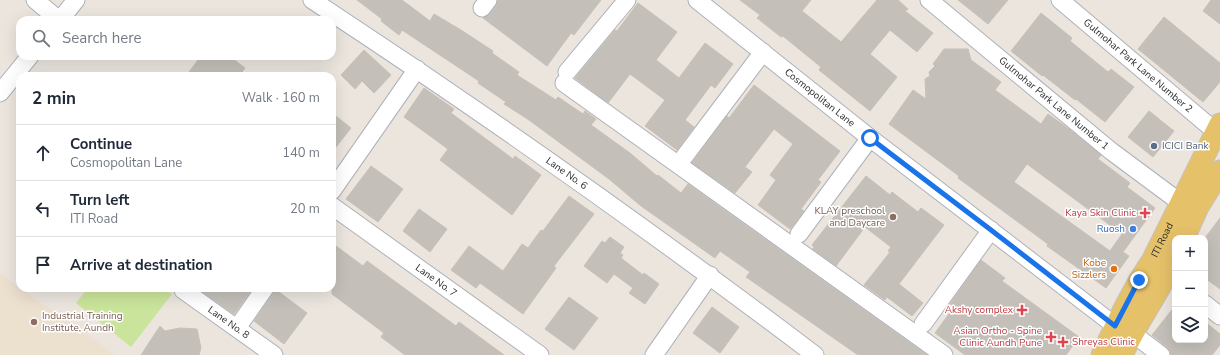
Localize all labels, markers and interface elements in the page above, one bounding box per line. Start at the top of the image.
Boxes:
search box [16,16,336,60]
street label: Gulmohar Park Lane Number 2 [1080,16,1196,116]
icon: search [30,27,52,49]
text: Search here [62,28,142,48]
street label: Gulmohar Park Lane Number 1 [996,54,1112,153]
street label: Cosmopolitan Lane [782,65,858,130]
text: 2 min [32,87,76,110]
text: Walk · 160 m [242,89,320,107]
route start [861,129,879,147]
text: Continue [70,134,132,154]
place label: ICICI Bank [1162,139,1209,153]
marker: ICICI Bank [1149,141,1159,151]
icon: ahead [32,142,54,164]
text: 140 m [282,144,320,162]
text: Cosmopolitan Lane [70,154,182,172]
street label: Lane No. 6 [543,154,590,193]
text: Turn left [70,190,129,210]
icon: left [32,198,54,220]
text: 20 m [290,200,320,218]
place label: KLAY preschool and Daycare [814,204,885,230]
place label: Kaya Skin Clinic [1065,206,1136,220]
marker: Kaya Skin Clinic [1139,207,1151,219]
text: ITI Road [70,210,118,228]
marker: KLAY preschool and Daycare [888,212,898,222]
street label: ITI Road [1148,220,1177,260]
place label: Ruosh [1097,222,1125,236]
marker: Ruosh [1128,224,1138,234]
map controls [1172,235,1208,343]
button: + [1172,235,1208,271]
icon: arrive [32,254,54,276]
text: Arrive at destination [70,255,213,275]
place label: Kobe Sizzlers [1072,256,1106,282]
street label: Lane No. 7 [412,261,460,300]
marker: Kobe Sizzlers [1109,264,1119,274]
route end [1130,271,1148,289]
button: − [1172,271,1208,307]
street label: Lane No. 8 [205,303,252,342]
place label: Akshy complex [945,303,1014,317]
marker: Akshy complex [1016,304,1028,316]
button: layers [1172,307,1208,343]
place label: Industrial Training Institute, Aundh [42,309,123,335]
marker: Industrial Training Institute, Aundh [29,317,39,327]
place label: Asian Ortho - Spine Clinic Aundh Pune [953,324,1042,350]
marker: Asian Ortho - Spine Clinic Aundh Pune [1045,331,1057,343]
place label: Shreyas Clinic [1072,335,1135,349]
marker: Shreyas Clinic [1057,336,1069,348]

